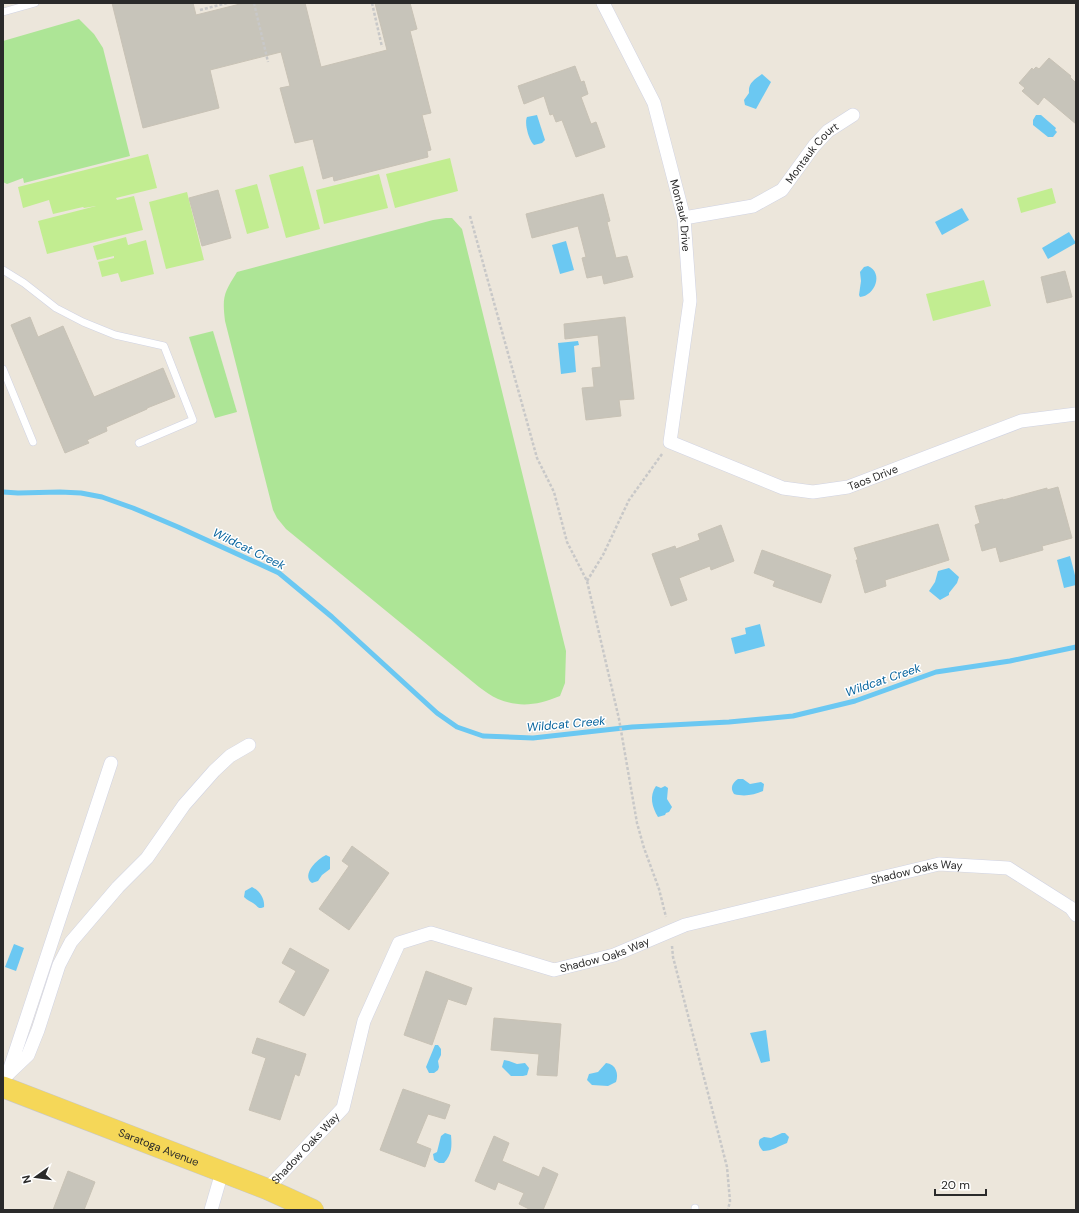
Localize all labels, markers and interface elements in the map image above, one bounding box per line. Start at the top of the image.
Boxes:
street label: Montauk Court [782,119,841,186]
street label: Montauk Drive [667,178,693,252]
street label: Taos Drive [846,462,900,493]
water label: Wildcat Creek [210,525,289,574]
water label: Wildcat Creek [843,659,924,700]
water label: Wildcat Creek [526,713,607,735]
street label: Shadow Oaks Way [869,857,963,887]
street label: Shadow Oaks Way [558,934,652,975]
street label: Shadow Oaks Way [268,1109,342,1187]
street label: Saratoga Avenue [116,1125,201,1169]
north arrow [16,1157,56,1197]
scale bar [935,1171,986,1197]
text: N [19,1174,34,1185]
text: 20 m [941,1177,970,1193]

